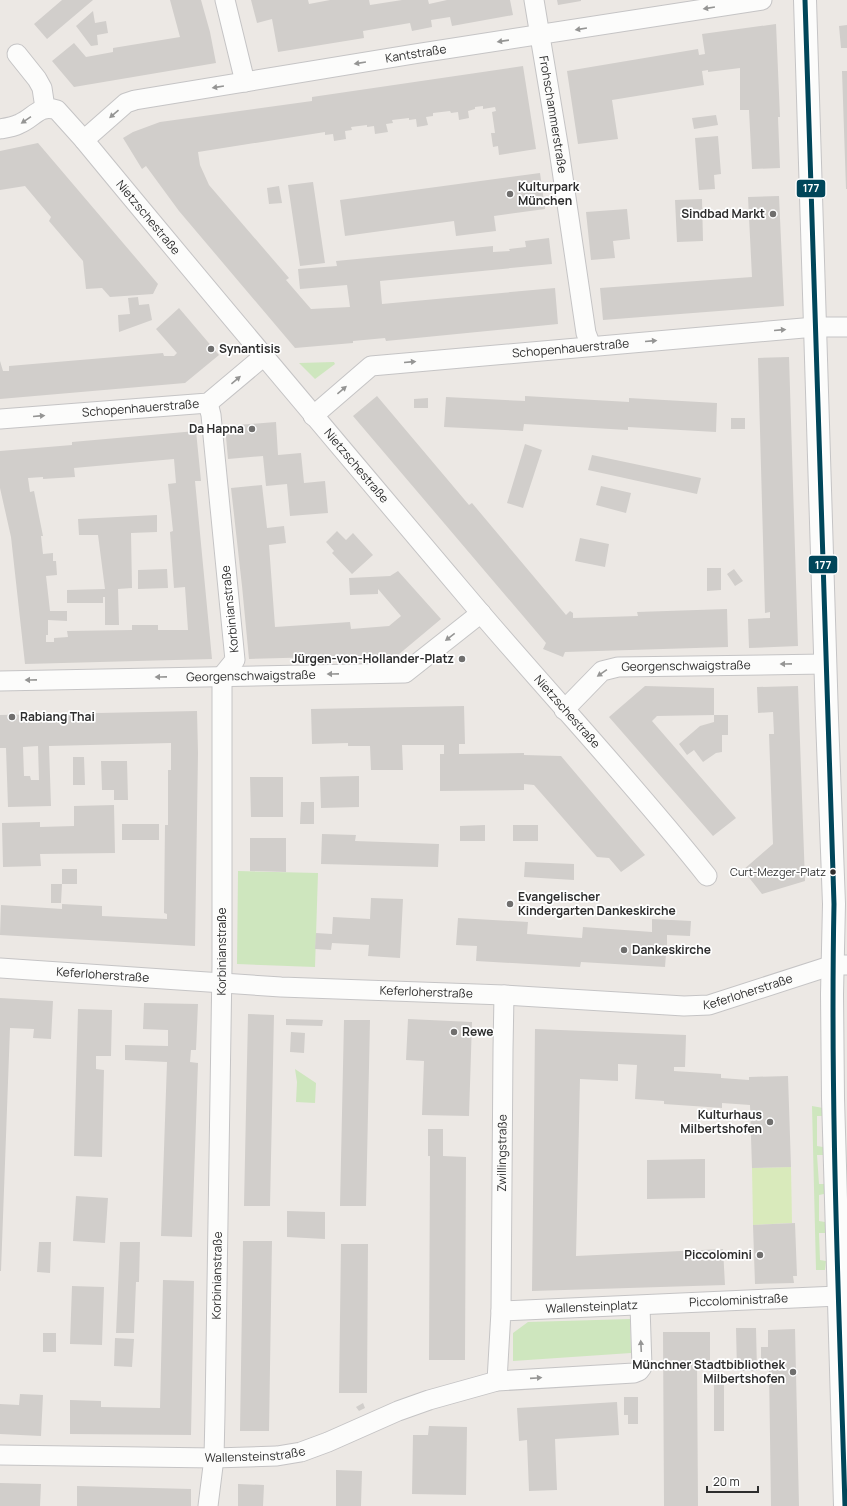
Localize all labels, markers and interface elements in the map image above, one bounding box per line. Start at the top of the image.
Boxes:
one-way arrow [703,5,715,11]
one-way arrow [575,26,587,32]
one-way arrow [496,38,509,44]
street label: Kantstraße [384,40,448,67]
street label: Frohschammerstraße [535,54,571,174]
one-way arrow [354,60,366,66]
one-way arrow [212,84,224,90]
one-way arrow [109,109,119,118]
one-way arrow [21,116,31,124]
street label: Nietzschestraße [112,176,185,258]
place label: Kulturpark München [518,178,580,209]
line badge: 177 [796,179,826,198]
text: 177 [803,180,819,195]
marker: Kulturpark München [505,189,515,199]
place label: Sindbad Markt [681,205,765,222]
marker: Sindbad Markt [768,209,778,219]
one-way arrow [774,326,786,333]
street label: Schopenhauerstraße [511,334,630,362]
one-way arrow [645,338,657,344]
place label: Synantisis [219,340,281,357]
marker: Synantisis [206,344,216,354]
one-way arrow [404,359,416,366]
one-way arrow [231,375,241,384]
one-way arrow [336,386,347,395]
street label: Schopenhauerstraße [81,395,200,421]
one-way arrow [33,413,45,419]
place label: Da Hapna [189,420,244,437]
marker: Da Hapna [247,424,257,434]
street label: Nietzschestraße [320,425,393,506]
line badge: 177 [808,555,838,574]
text: 177 [815,557,831,572]
street label: Korbinianstraße [216,565,243,654]
one-way arrow [445,633,456,642]
place label: Jürgen-von-Hollander-Platz [291,650,454,667]
marker: Jürgen-von-Hollander-Platz [457,654,467,664]
street label: Georgenschwaigstraße [621,656,751,675]
one-way arrow [780,661,792,668]
street label: Georgenschwaigstraße [186,666,316,685]
one-way arrow [597,669,607,677]
one-way arrow [326,671,339,677]
street label: Nietzschestraße [531,671,604,752]
one-way arrow [155,674,167,681]
one-way arrow [24,677,37,683]
place label: Rabiang Thai [20,708,95,725]
marker: Rabiang Thai [7,712,17,722]
place label: Curt-Mezger-Platz [730,864,826,879]
marker: Curt-Mezger-Platz [828,867,838,877]
place label: Evangelischer Kindergarten Dankeskirche [518,888,676,919]
marker: Evangelischer Kindergarten Dankeskirche [505,899,515,909]
street label: Korbinianstraße [213,908,230,995]
place label: Dankeskirche [632,941,711,958]
marker: Dankeskirche [619,945,629,955]
street label: Keferloherstraße [56,963,150,986]
street label: Keferloherstraße [703,970,795,1013]
street label: Keferloherstraße [379,982,473,1002]
place label: Rewe [462,1023,494,1040]
marker: Rewe [449,1027,459,1037]
place label: Kulturhaus Milbertshofen [680,1106,762,1137]
street label: Zwillingstraße [493,1114,511,1192]
marker: Kulturhaus Milbertshofen [765,1117,775,1127]
street label: Korbinianstraße [207,1231,226,1319]
place label: Piccolomini [684,1246,752,1263]
marker: Piccolomini [755,1250,765,1260]
street label: Piccoloministraße [689,1289,788,1311]
street label: Wallensteinplatz [545,1296,638,1317]
one-way arrow [638,1340,645,1352]
place label: Münchner Stadtbibliothek Milbertshofen [632,1356,786,1387]
marker: Münchner Stadtbibliothek Milbertshofen [788,1367,798,1377]
one-way arrow [530,1375,542,1382]
street label: Wallensteinstraße [204,1442,308,1466]
scale bar [707,1468,758,1494]
text: 20 m [713,1473,740,1490]

